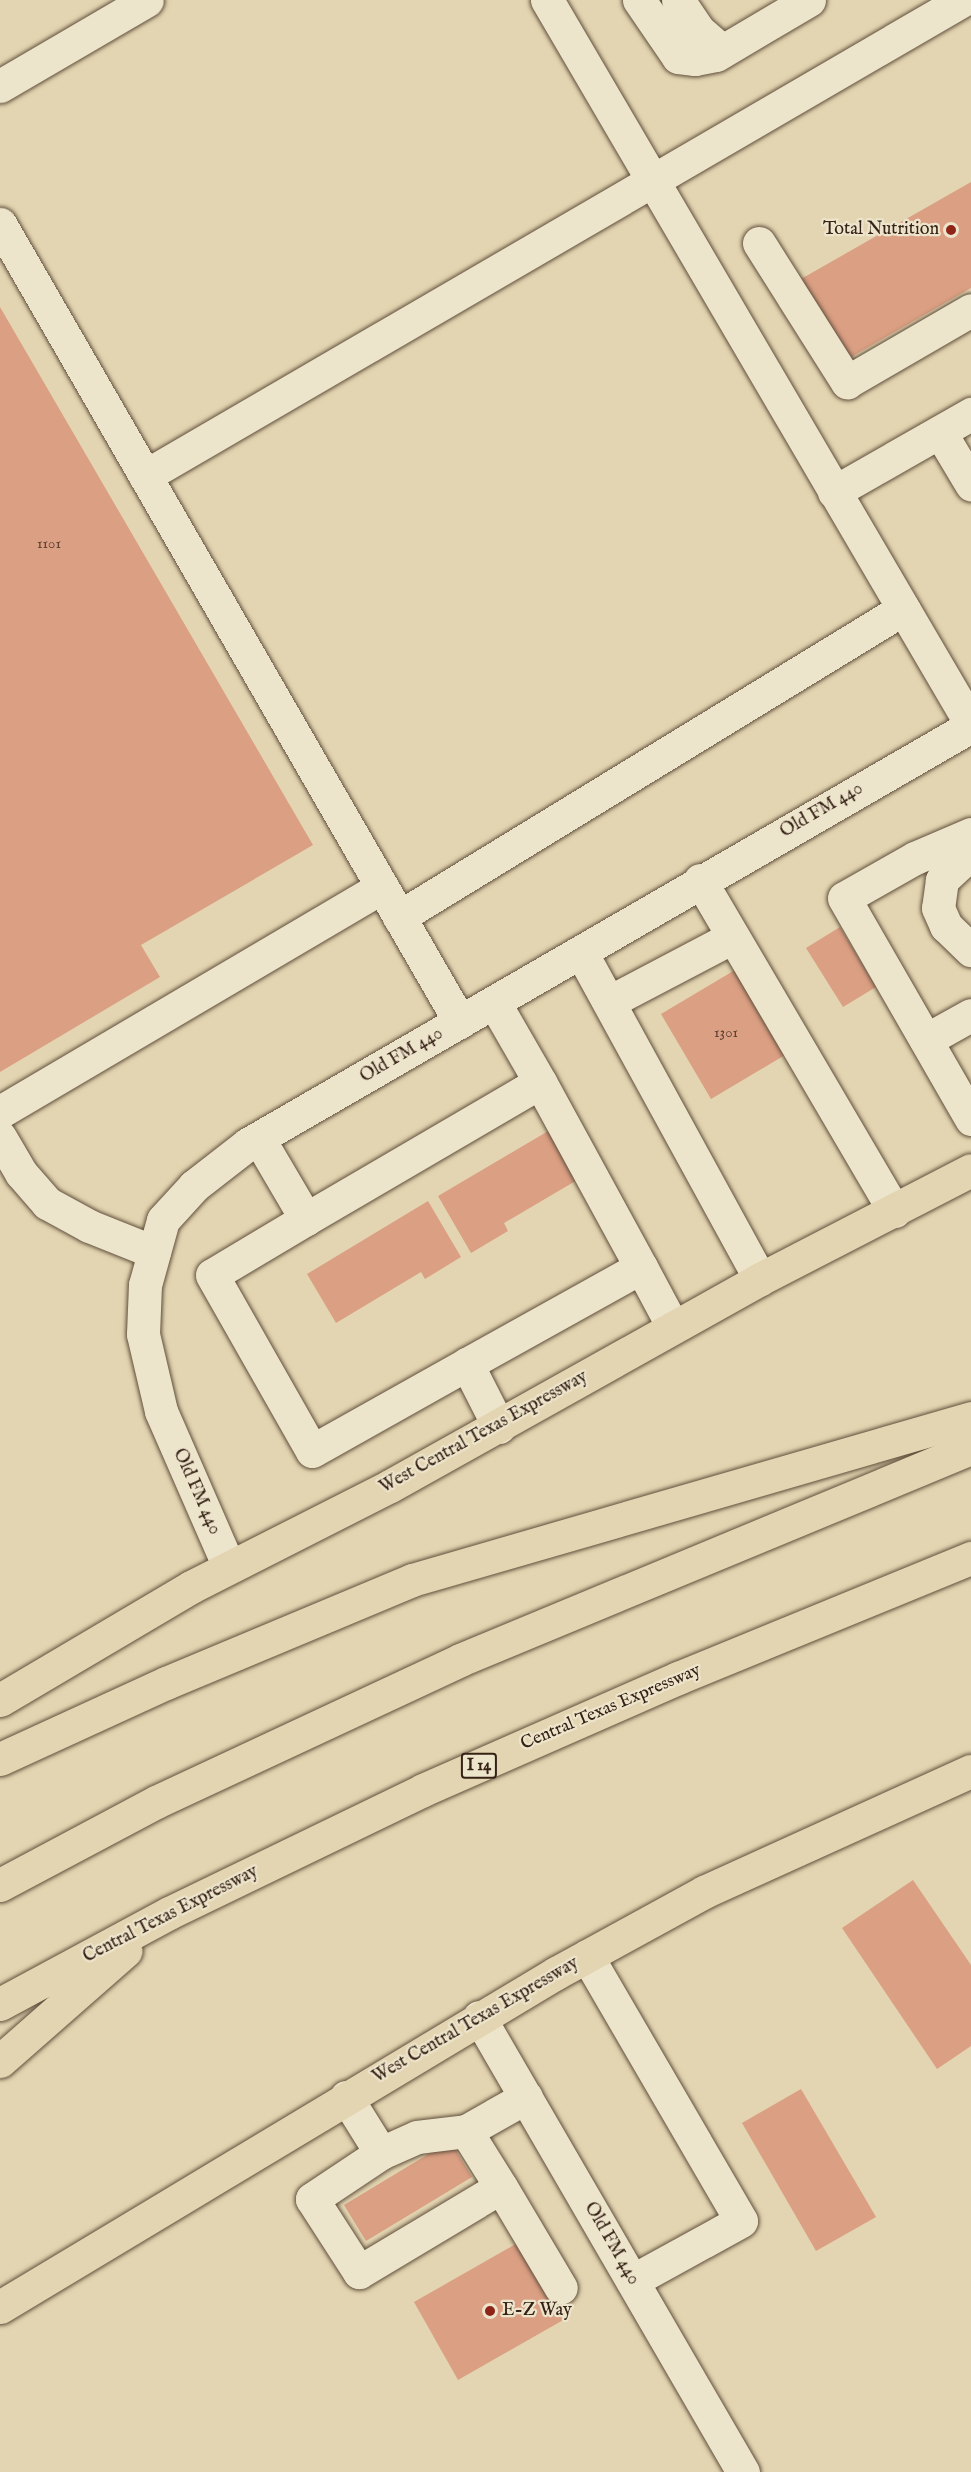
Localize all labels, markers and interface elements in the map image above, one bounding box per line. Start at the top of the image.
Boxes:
place label: Total Nutrition [823,219,939,241]
marker: Total Nutrition [944,223,958,237]
house number: 1101 [37,535,61,553]
street label: Old FM 440 [777,779,867,843]
street label: Old FM 440 [357,1024,447,1088]
house number: 1301 [714,1024,738,1042]
street label: West Central Texas Expressway [376,1367,592,1499]
street label: Old FM 440 [167,1446,225,1538]
street label: Central Texas Expressway [518,1660,704,1756]
road number: I 14 [460,1753,498,1779]
street label: Central Texas Expressway [80,1861,262,1969]
street label: West Central Texas Expressway [369,1953,583,2089]
street label: Old FM 440 [579,2199,643,2289]
place label: E-Z Way [502,2300,572,2322]
marker: E-Z Way [483,2304,497,2318]

